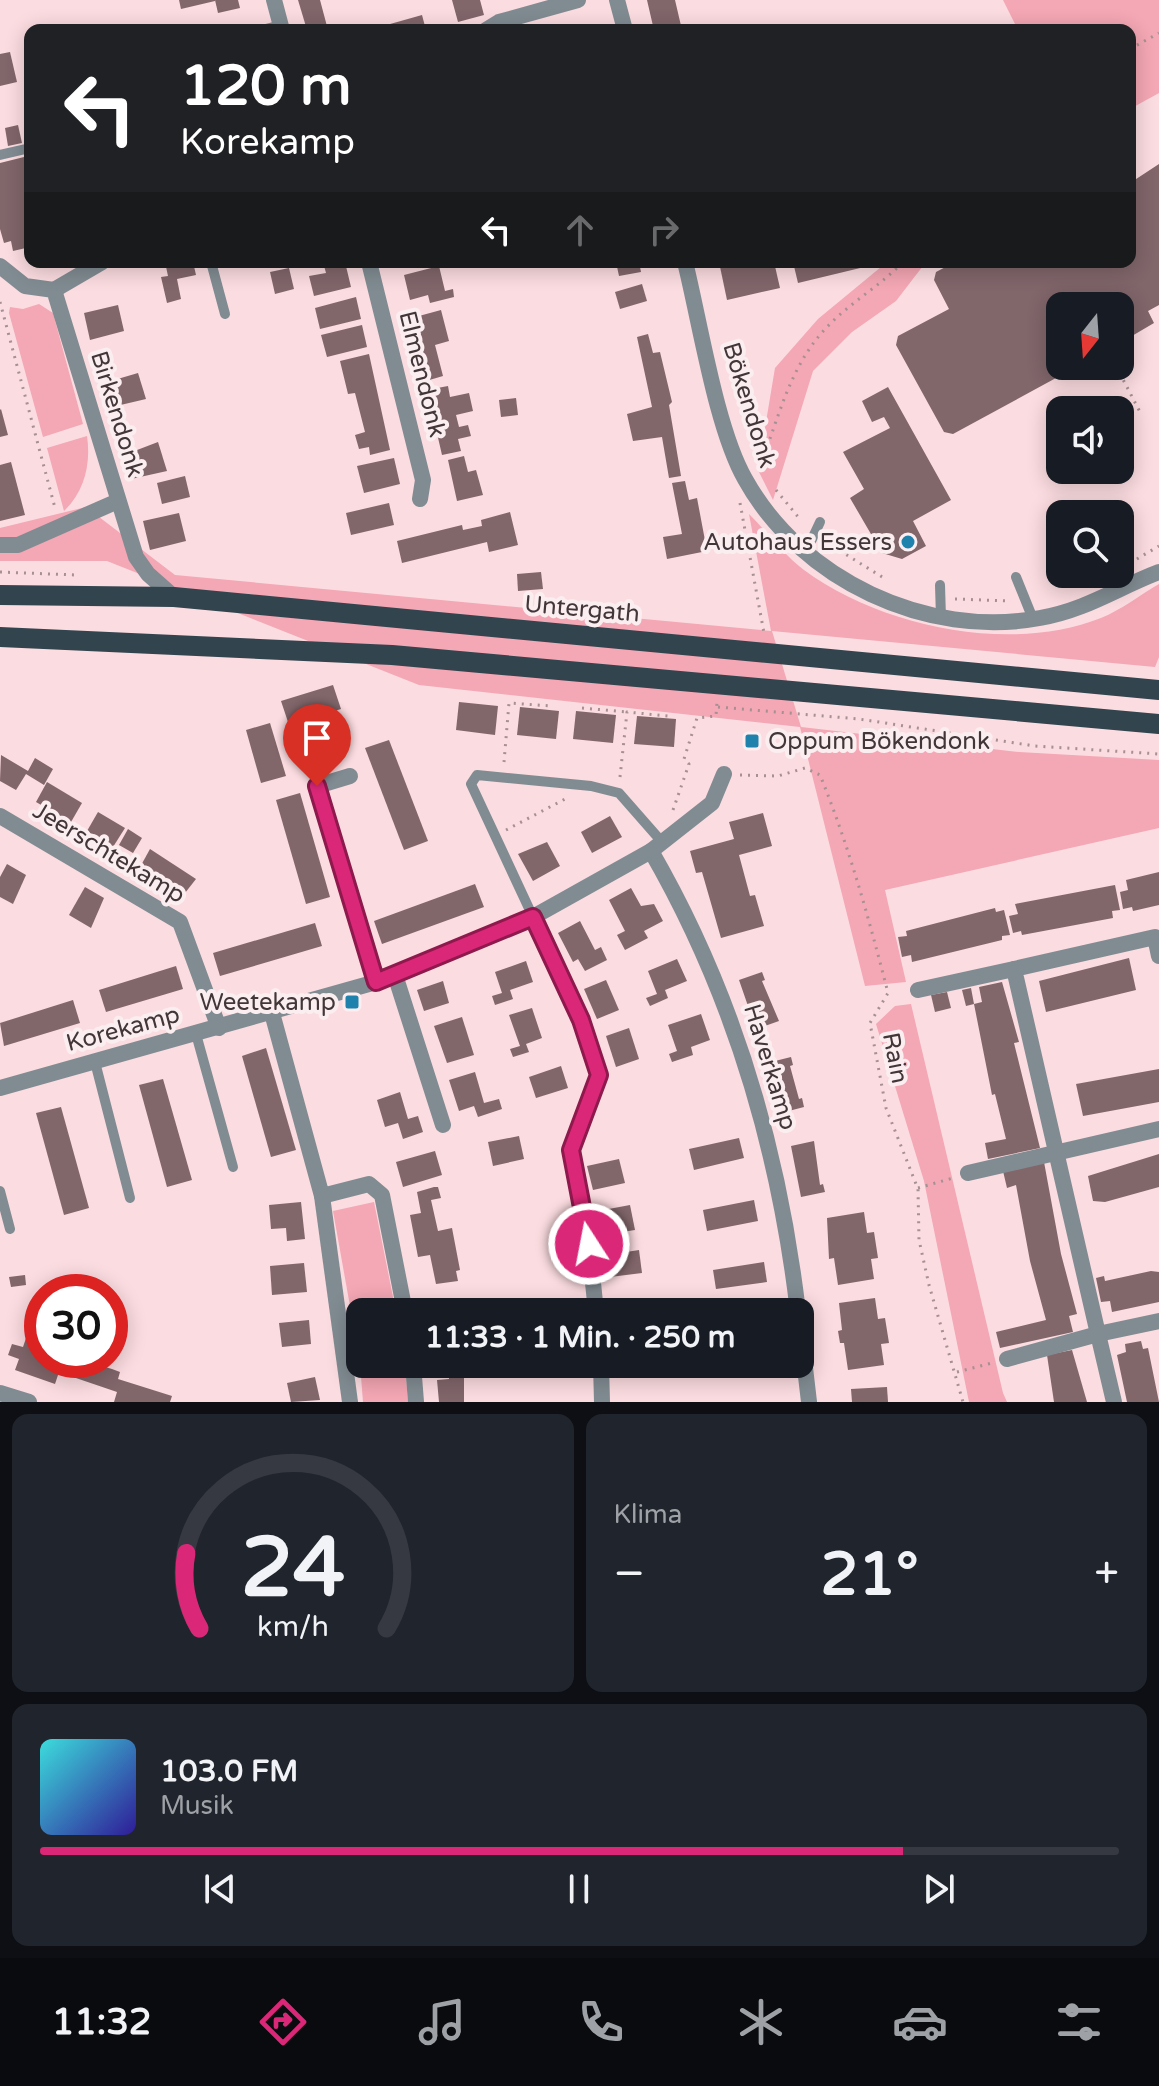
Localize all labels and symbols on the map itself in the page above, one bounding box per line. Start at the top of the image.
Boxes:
north arrow [1046,292,1134,380]
street label: Elmendonk [392,308,452,440]
street label: Bökendonk [716,339,782,471]
street label: Birkendonk [84,348,150,480]
place label: Autohaus Essers [703,528,892,557]
marker: Autohaus Essers [899,533,917,551]
street label: Untergath [523,590,641,628]
pin [283,704,351,786]
place label: Oppum Bökendonk [768,727,990,756]
marker: Oppum Bökendonk [743,732,761,750]
street label: Jeerschtekamp [28,796,190,910]
place label: Weetekamp [200,988,336,1017]
marker: Weetekamp [343,993,361,1011]
street label: Korekamp [63,1000,183,1058]
street label: Haverkamp [737,1000,803,1134]
street label: Rain [876,1030,914,1086]
position arrow [547,1202,631,1286]
speed limit sign: 30 [24,1274,128,1378]

